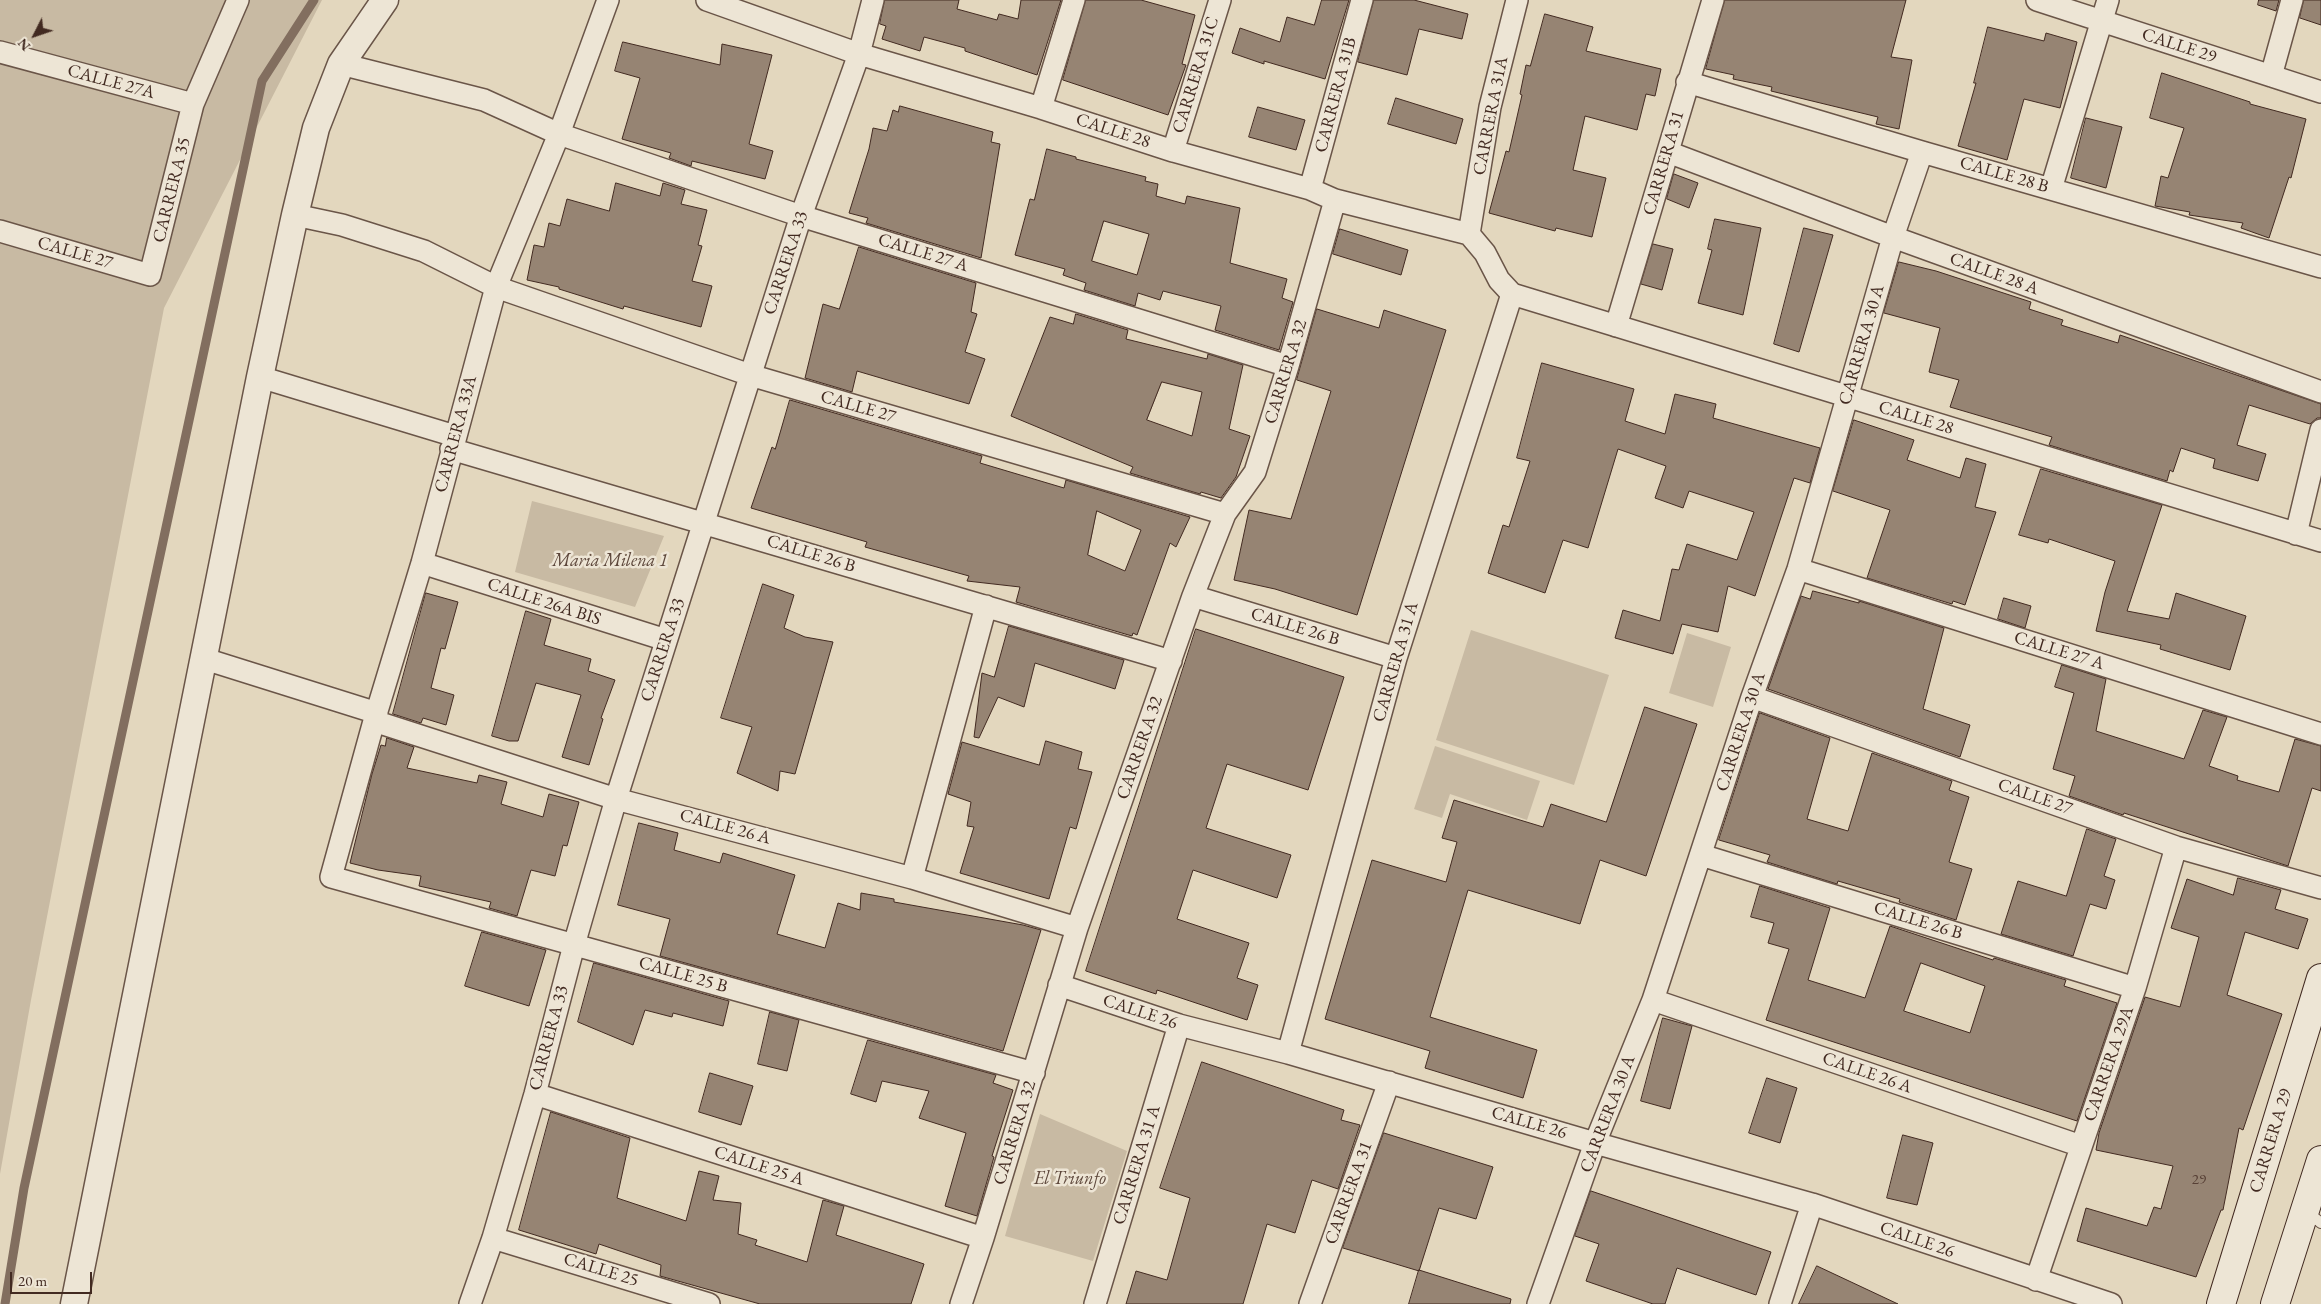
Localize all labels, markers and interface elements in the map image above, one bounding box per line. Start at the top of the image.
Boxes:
north arrow [10,10,60,60]
street label: CARRERA 31C [1168,14,1224,136]
street label: CALLE 29 [2139,24,2219,68]
text: N [13,35,34,55]
street label: CARRERA 31B [1310,35,1362,155]
street label: CARRERA 31A [1469,55,1513,177]
street label: CALLE 27A [65,60,157,104]
street label: CARRERA 31 [1639,108,1689,218]
street label: CALLE 28 [1073,109,1153,153]
street label: CARRERA 35 [148,135,196,245]
street label: CALLE 28 B [1957,152,2051,198]
street label: CARRERA 33 [759,208,813,318]
street label: CALLE 27 A [875,229,971,277]
street label: CALLE 27 [35,232,115,274]
street label: CALLE 28 A [1946,248,2042,300]
street label: CARRERA 30 A [1835,282,1889,408]
street label: CARRERA 32 [1260,317,1312,427]
street label: CARRERA 33A [430,373,482,495]
street label: CALLE 27 [818,386,898,428]
street label: CALLE 28 [1876,396,1956,440]
street label: CALLE 26 B [764,530,858,578]
park label: Maria Milena 1 [552,550,668,572]
street label: CALLE 26A BIS [484,573,604,631]
street label: CARRERA 33 [636,595,690,705]
street label: CARRERA 31 A [1369,599,1423,725]
street label: CALLE 26 B [1248,603,1342,651]
street label: CALLE 27 A [2011,627,2107,675]
street label: CARRERA 30 A [1712,670,1770,794]
street label: CARRERA 32 [1112,693,1168,803]
street label: CALLE 27 [1995,774,2075,820]
street label: CALLE 26 A [677,804,773,850]
street label: CALLE 26 B [1871,897,1965,945]
street label: CALLE 25 B [636,952,730,998]
street label: CARRERA 33 [525,983,573,1093]
street label: CALLE 26 [1100,990,1180,1034]
street label: CARRERA 29A [2079,1004,2139,1124]
street label: CALLE 26 A [1819,1048,1915,1098]
street label: CARRERA 30 A [1576,1052,1640,1176]
street label: CARRERA 32 [989,1078,1041,1188]
street label: CARRERA 29 [2245,1086,2297,1196]
street label: CALLE 26 [1489,1102,1569,1144]
street label: CARRERA 31 A [1109,1103,1165,1227]
street label: CARRERA 31 [1320,1139,1378,1247]
street label: CALLE 25 A [711,1141,807,1191]
park label: El Triunfo [1034,1168,1106,1190]
house number: 29 [2192,1171,2206,1189]
street label: CALLE 26 [1877,1217,1957,1263]
street label: CALLE 25 [561,1248,641,1292]
scale bar [12,1262,95,1294]
text: 20 m [18,1271,47,1290]

